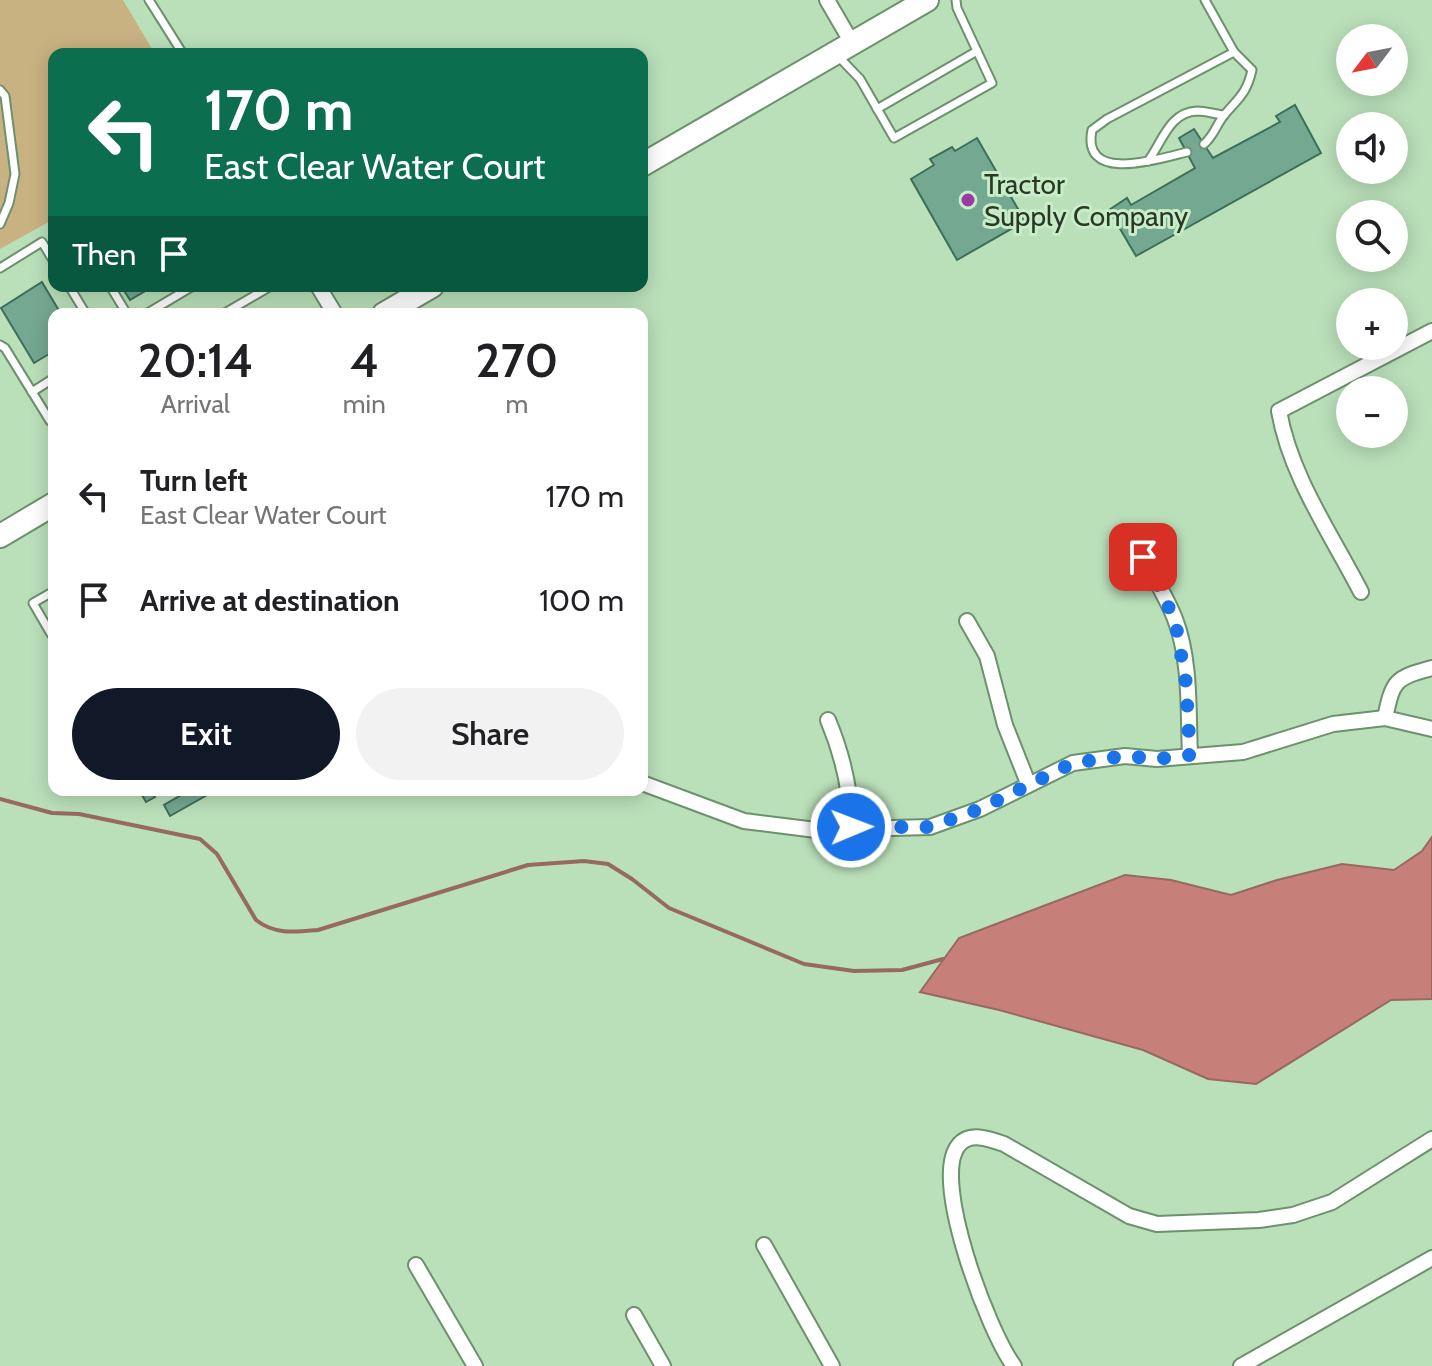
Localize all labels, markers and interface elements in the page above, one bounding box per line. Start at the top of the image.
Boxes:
north arrow [1336,24,1408,96]
map controls [1336,24,1408,448]
text: 170 m [204,76,354,144]
icon: left [72,80,176,184]
button: sound [1336,112,1408,184]
text: East Clear Water Court [204,144,545,188]
place label: Tractor Supply Company [984,167,1188,233]
marker: Tractor Supply Company [959,191,977,209]
button: search [1336,200,1408,272]
icon: arrive [152,232,196,276]
text: Then [72,236,136,273]
button: + [1336,288,1408,360]
text: 20:14 [138,331,253,389]
text: 4 [350,331,379,389]
text: 270 [475,331,558,389]
button: − [1336,376,1408,448]
text: Arrival [161,388,230,420]
text: min [343,388,386,420]
text: m [505,388,528,420]
text: Turn left [140,462,248,499]
icon: left [72,474,116,518]
text: 170 m [545,478,624,515]
text: East Clear Water Court [140,499,387,531]
pin [1109,523,1177,591]
icon: arrive [1121,535,1165,579]
icon: arrive [72,578,116,622]
text: Arrive at destination [140,582,400,619]
text: 100 m [539,582,624,619]
button: Exit [72,688,340,780]
button: Share [356,688,624,780]
position arrow [809,785,893,869]

